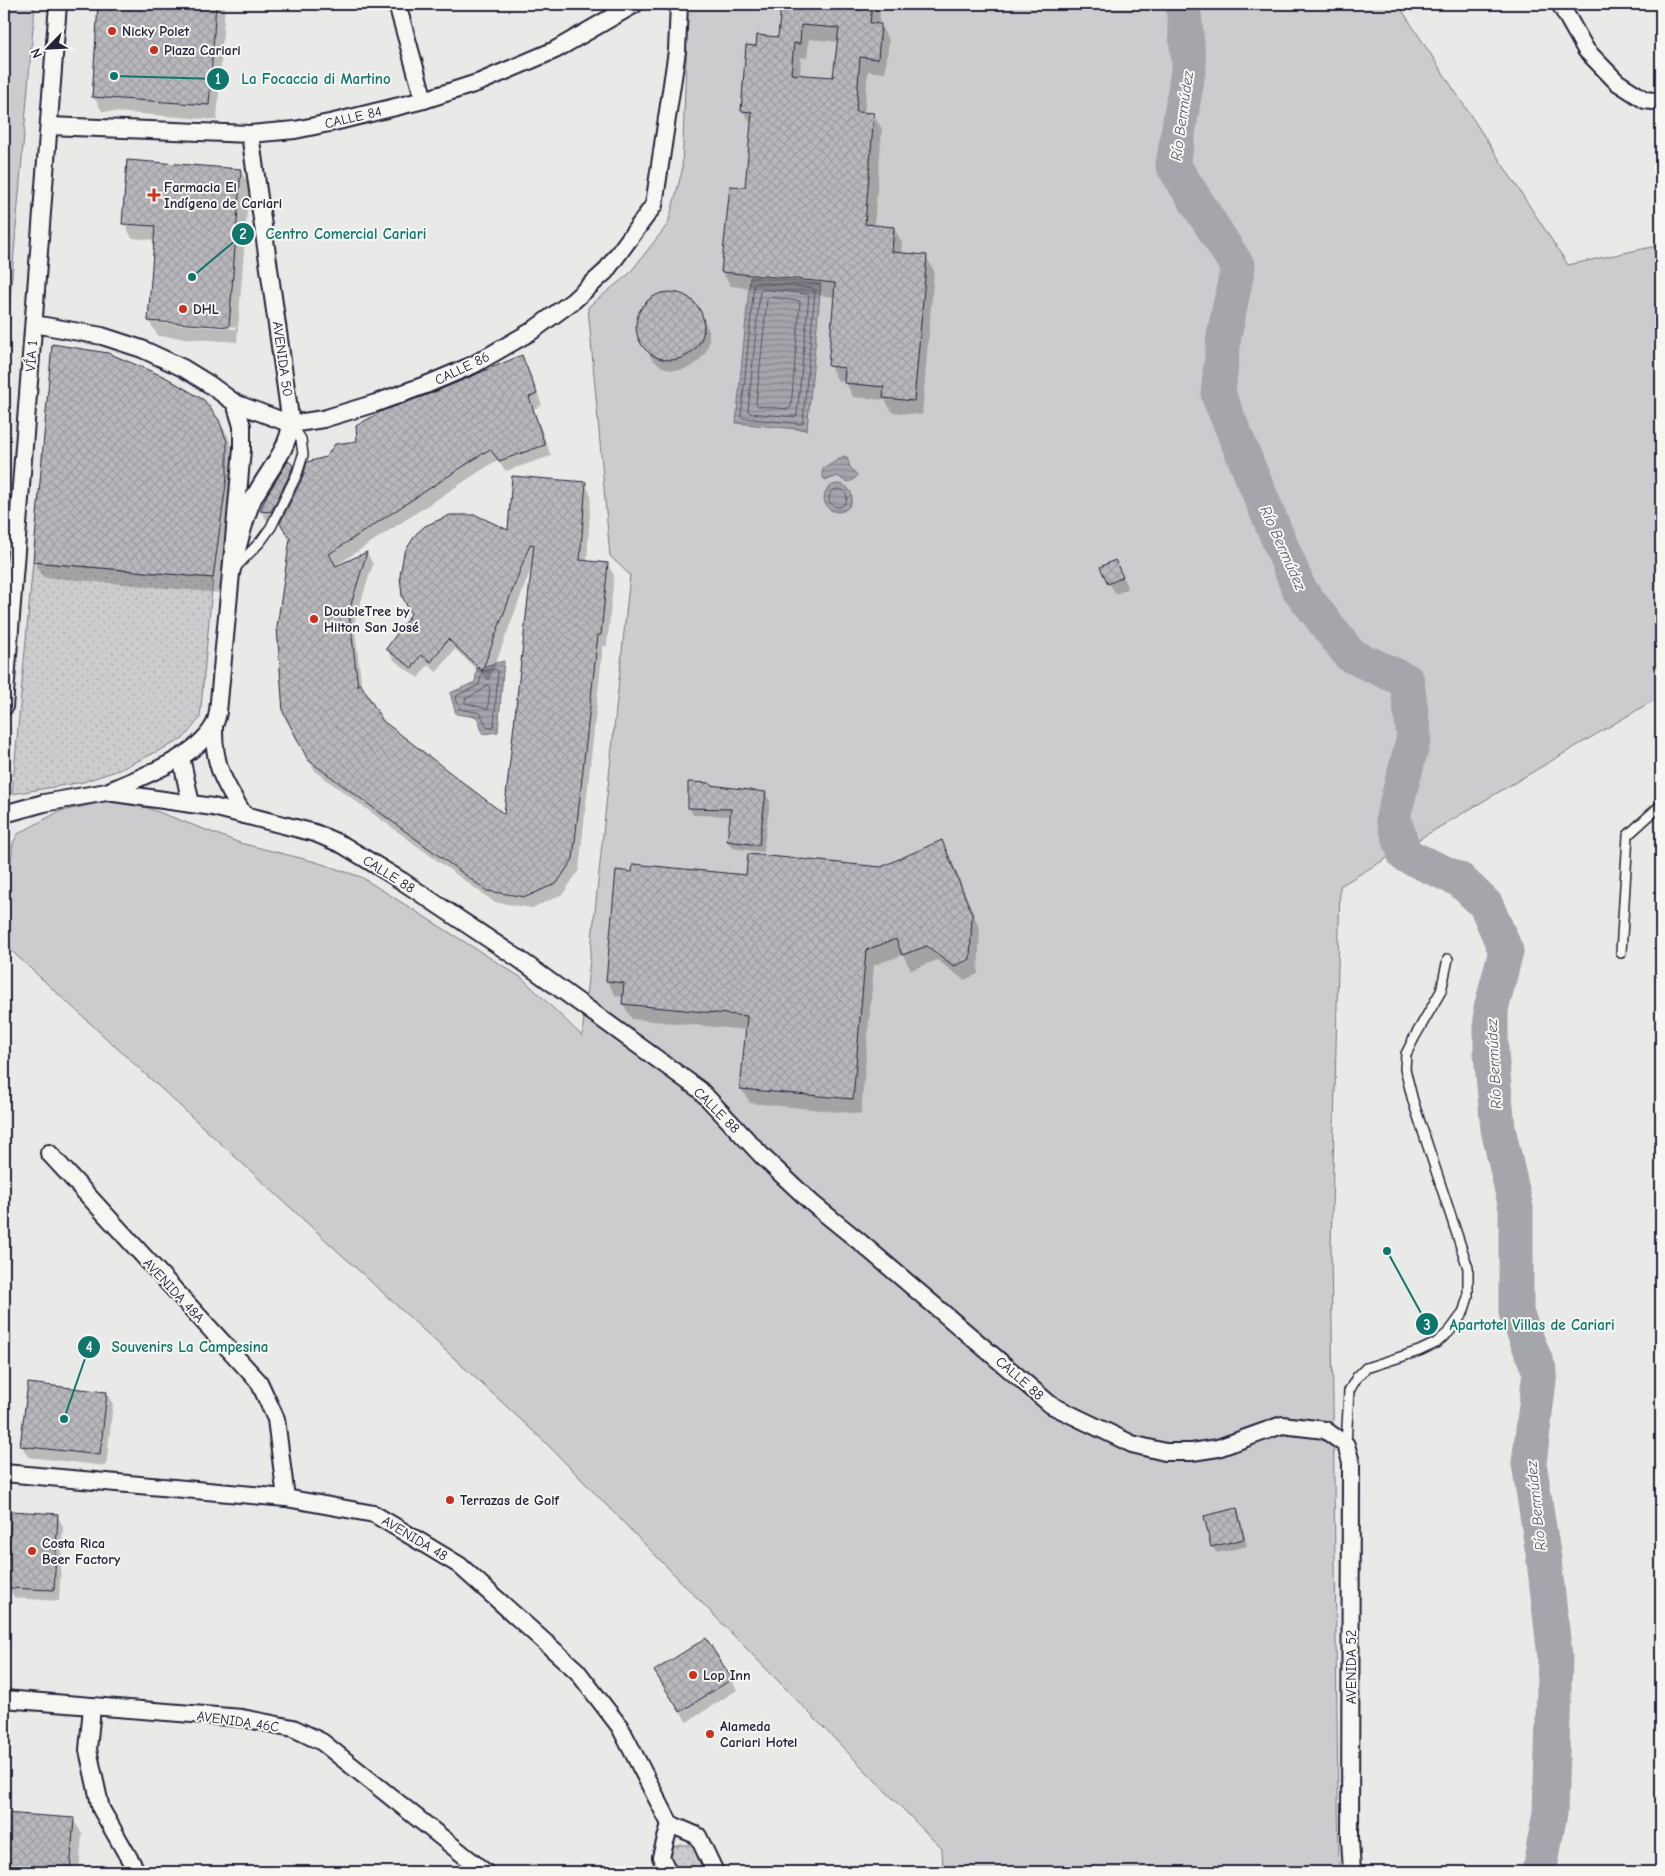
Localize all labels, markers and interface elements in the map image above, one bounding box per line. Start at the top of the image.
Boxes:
north arrow [22,22,72,72]
place label: Nicky Polet [122,23,189,40]
marker: Nicky Polet [106,25,118,37]
place label: Plaza Cariari [164,42,241,59]
marker: Plaza Cariari [148,44,160,56]
text: N [27,45,46,61]
callout: La Focaccia di Martino [206,64,400,94]
water label: Río Bermúdez [1167,69,1197,162]
text: 1 [215,70,221,88]
text: La Focaccia di Martino [241,70,391,88]
street label: CALLE 84 [323,103,383,132]
place label: Farmacia El Indígena de Cariari [164,179,282,212]
marker: Farmacia El Indígena de Cariari [148,189,160,201]
callout: Centro Comercial Cariari [231,219,437,249]
text: 2 [239,225,247,243]
text: Centro Comercial Cariari [266,225,426,243]
place label: DHL [193,301,219,318]
marker: DHL [177,303,189,315]
street label: AVENIDA 50 [269,320,296,398]
street label: VÍA 1 [22,340,41,372]
street label: CALLE 86 [432,348,492,389]
water label: Río Bermúdez [1256,503,1310,594]
place label: DoubleTree by Hilton San José [324,603,419,636]
marker: DoubleTree by Hilton San José [308,613,320,625]
street label: CALLE 88 [360,852,418,897]
water label: Río Bermúdez [1483,1018,1505,1109]
street label: CALLE 88 [690,1084,743,1137]
street label: AVENIDA 48A [139,1255,208,1326]
callout: Apartotel Villas de Cariari [1414,1309,1624,1339]
text: 3 [1423,1316,1431,1334]
text: Apartotel Villas de Cariari [1449,1316,1615,1334]
callout: Souvenirs La Campesina [76,1332,278,1362]
text: 4 [85,1338,93,1356]
text: Souvenirs La Campesina [112,1338,268,1356]
street label: CALLE 88 [992,1353,1047,1404]
water label: Río Bermúdez [1522,1459,1550,1552]
place label: Terrazas de Golf [460,1492,559,1509]
marker: Terrazas de Golf [444,1494,456,1506]
street label: AVENIDA 48 [379,1512,451,1565]
place label: Costa Rica Beer Factory [42,1535,121,1568]
marker: Costa Rica Beer Factory [26,1545,38,1557]
street label: AVENIDA 52 [1343,1630,1360,1704]
place label: Lop Inn [703,1667,751,1684]
marker: Lop Inn [687,1669,699,1681]
street label: AVENIDA 46C [196,1707,280,1736]
place label: Alameda Cariari Hotel [720,1718,797,1751]
marker: Alameda Cariari Hotel [704,1728,716,1740]

